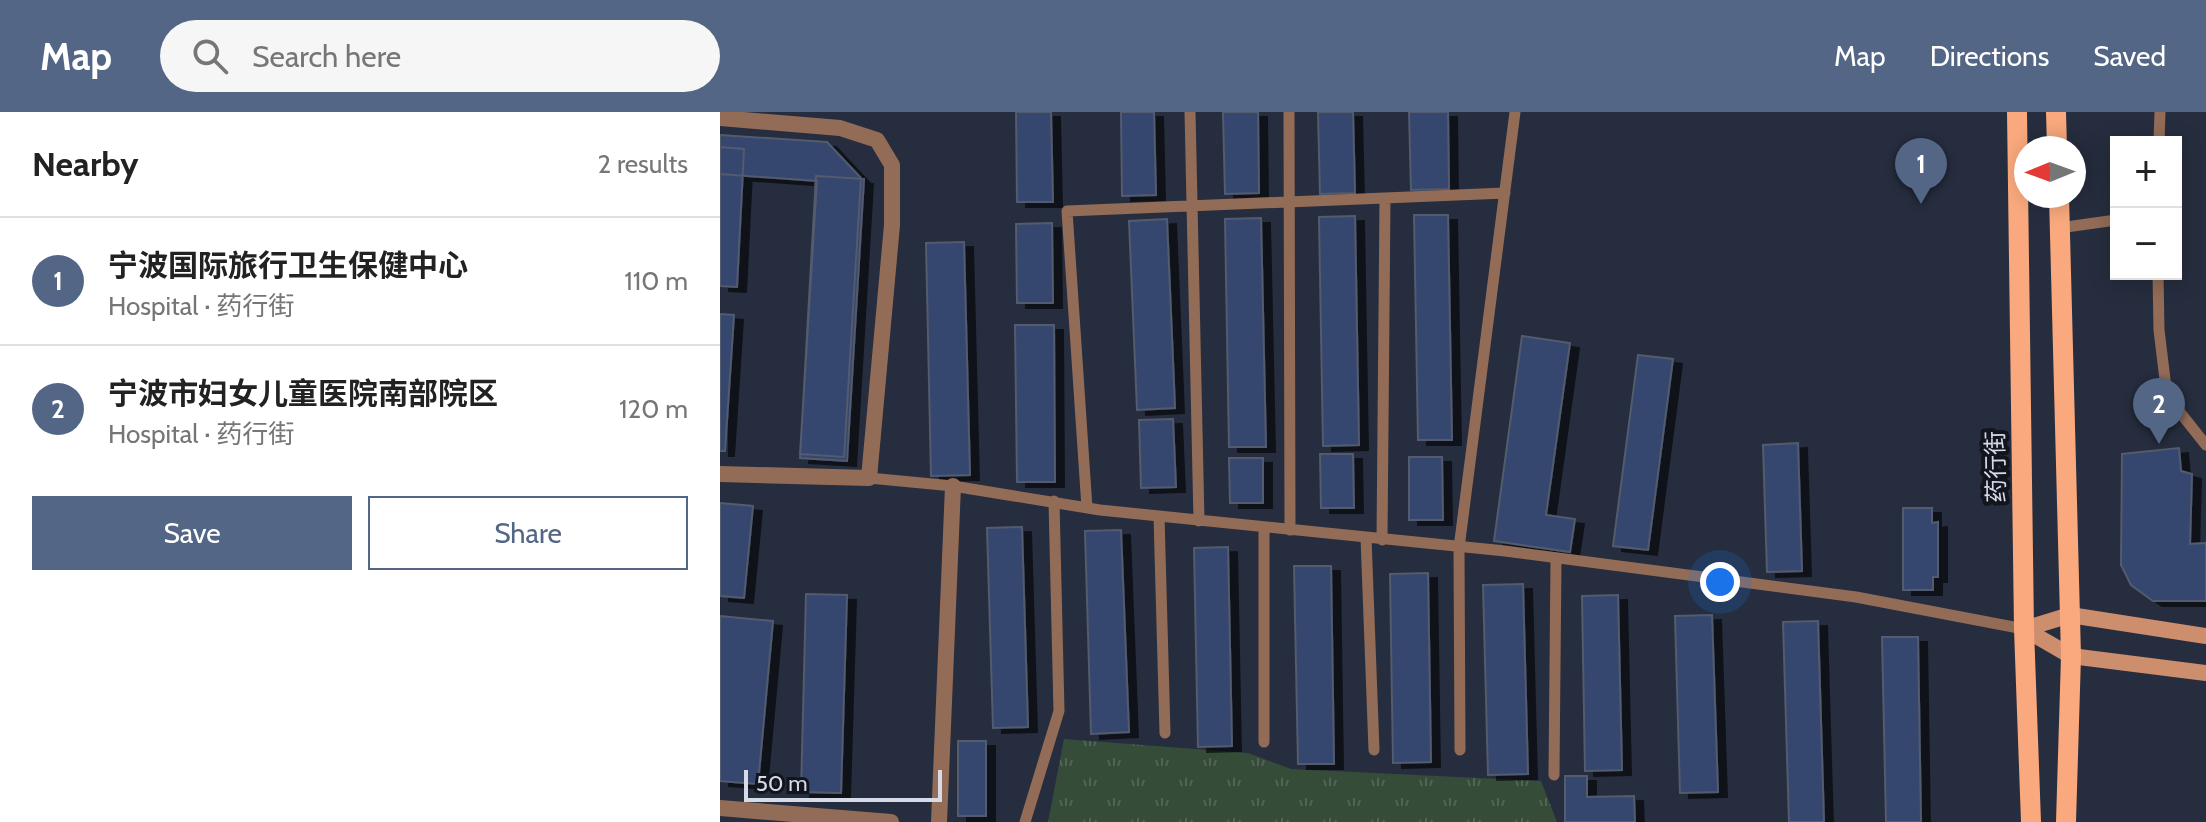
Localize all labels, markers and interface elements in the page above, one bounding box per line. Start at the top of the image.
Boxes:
search box [160,20,720,92]
text: Map [40,33,112,80]
icon: search [188,34,232,78]
text: Search here [252,38,401,75]
text: Map [1834,39,1886,73]
text: Directions [1930,39,2049,73]
text: Saved [2093,39,2166,73]
north arrow [2014,136,2086,208]
map controls [2110,136,2182,280]
button: + [2110,136,2182,208]
pin: 1 [1895,138,1947,204]
text: Nearby [32,143,139,185]
text: 2 results [597,148,688,180]
button: − [2110,208,2182,280]
text: 宁波国际旅行卫生保健中心 [108,247,468,284]
text: 1 [53,265,63,297]
text: 110 m [624,265,688,297]
text: Hospital · 药行街 [108,290,294,322]
text: 宁波市妇女儿童医院南部院区 [108,375,498,412]
pin: 2 [2133,378,2185,444]
text: 2 [51,393,65,425]
text: 120 m [619,393,688,425]
text: Hospital · 药行街 [108,418,294,450]
street label: 药行街 [1980,431,2011,503]
button: Save [32,496,352,570]
button: Share [368,496,688,570]
your location [1700,562,1740,602]
scale bar [744,766,942,802]
text: 50 m [756,770,808,797]

